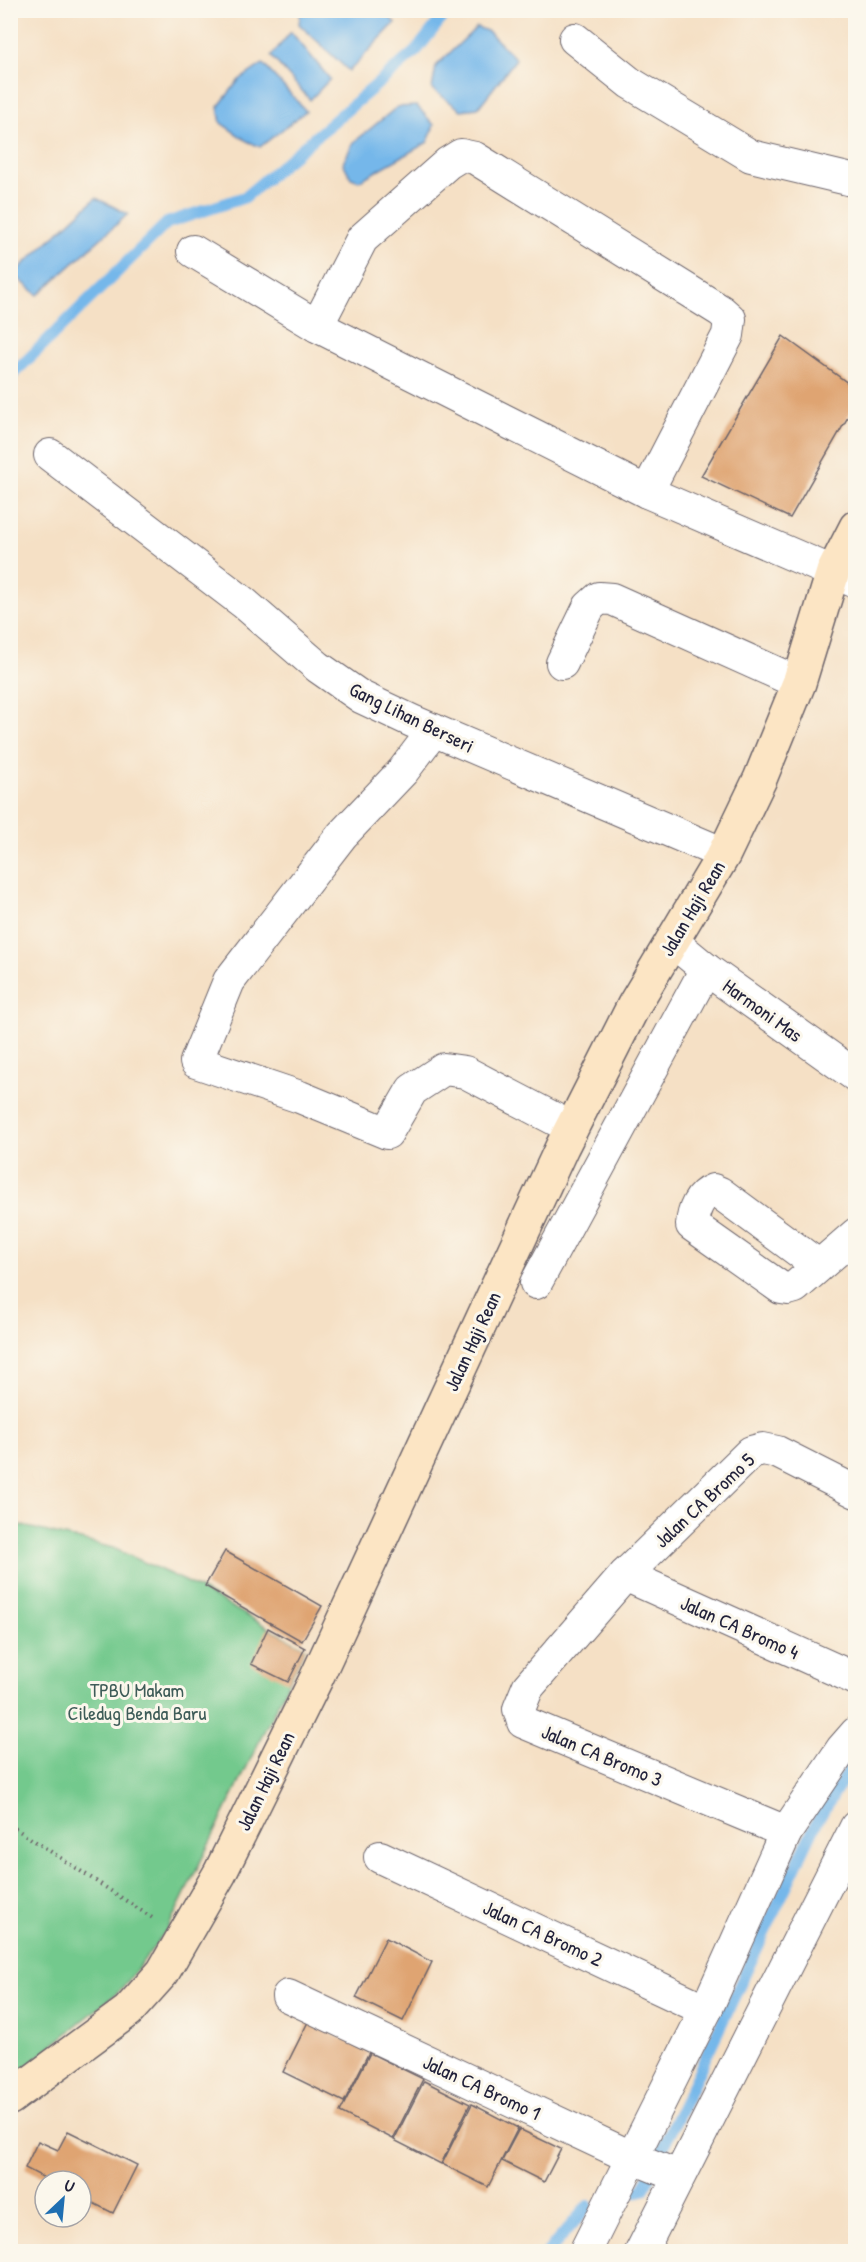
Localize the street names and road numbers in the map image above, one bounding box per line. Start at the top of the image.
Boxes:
street label: Gang Lihan Berseri [345,675,479,759]
street label: Jalan Haji Rean [653,855,731,961]
street label: Harmoni Mas [718,972,808,1048]
street label: Jalan Haji Rean [437,1287,507,1395]
street label: Jalan CA Bromo 5 [648,1446,760,1554]
street label: Jalan CA Bromo 4 [676,1589,804,1665]
street label: Jalan CA Bromo 3 [538,1717,666,1793]
street label: Jalan Haji Rean [229,1727,301,1835]
street label: Jalan CA Bromo 2 [479,1894,608,1973]
street label: Jalan CA Bromo 1 [419,2048,545,2126]

